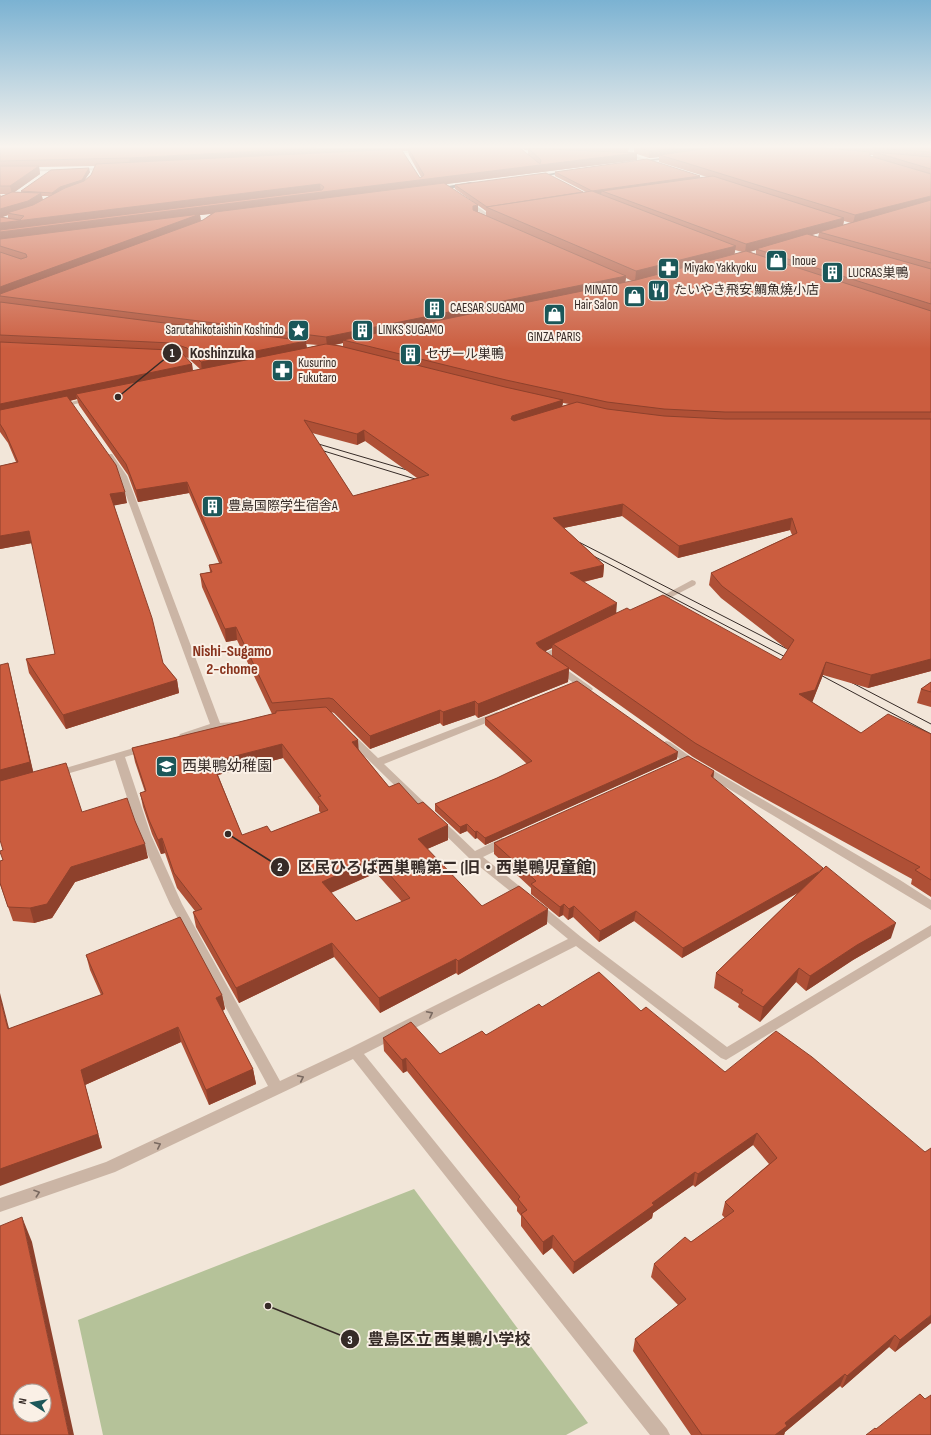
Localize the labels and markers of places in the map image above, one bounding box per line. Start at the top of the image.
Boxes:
shop icon: Inoue [763,248,789,274]
place label: Inoue [792,253,816,269]
pharmacy icon: Miyako Yakkyoku [655,255,681,281]
place label: Miyako Yakkyoku [684,260,757,276]
building icon: LUCRAS巣鴨 [820,260,846,286]
place label: LUCRAS巣鴨 [848,265,908,281]
restaurant icon: たいやき飛安 鯛魚燒小店 [646,277,672,303]
place label: MINATO Hair Salon [574,282,618,313]
place label: たいやき飛安 鯛魚燒小店 [674,282,819,298]
shop icon: MINATO Hair Salon [621,284,647,310]
building icon: CAESAR SUGAMO [421,295,447,321]
place label: CAESAR SUGAMO [450,300,525,316]
shop icon: GINZA PARIS [541,302,567,328]
place icon: Sarutahikotaishin Koshindo [286,317,312,343]
building icon: LINKS SUGAMO [350,317,376,343]
place label: Sarutahikotaishin Koshindo [166,322,284,338]
place label: LINKS SUGAMO [378,322,444,338]
place label: GINZA PARIS [527,329,581,345]
callout: Koshinzuka [162,339,262,367]
building icon: セザール巣鴨 [397,341,423,367]
place label: セザール巣鴨 [426,346,504,362]
place label: Kusurino Fukutaro [298,355,337,386]
pharmacy icon: Kusurino Fukutaro [269,357,295,383]
building icon: 豊島国際学生宿舎A [199,493,225,519]
place label: 豊島国際学生宿舎A [228,498,338,514]
school or university icon: 西巣鴨幼稚園 [154,753,180,779]
place label: 西巣鴨幼稚園 [182,757,272,776]
callout: 区民ひろば西巣鴨第二 (旧・西巣鴨児童館) [270,853,604,881]
callout: 豊島区立 西巣鴨小学校 [340,1325,538,1353]

